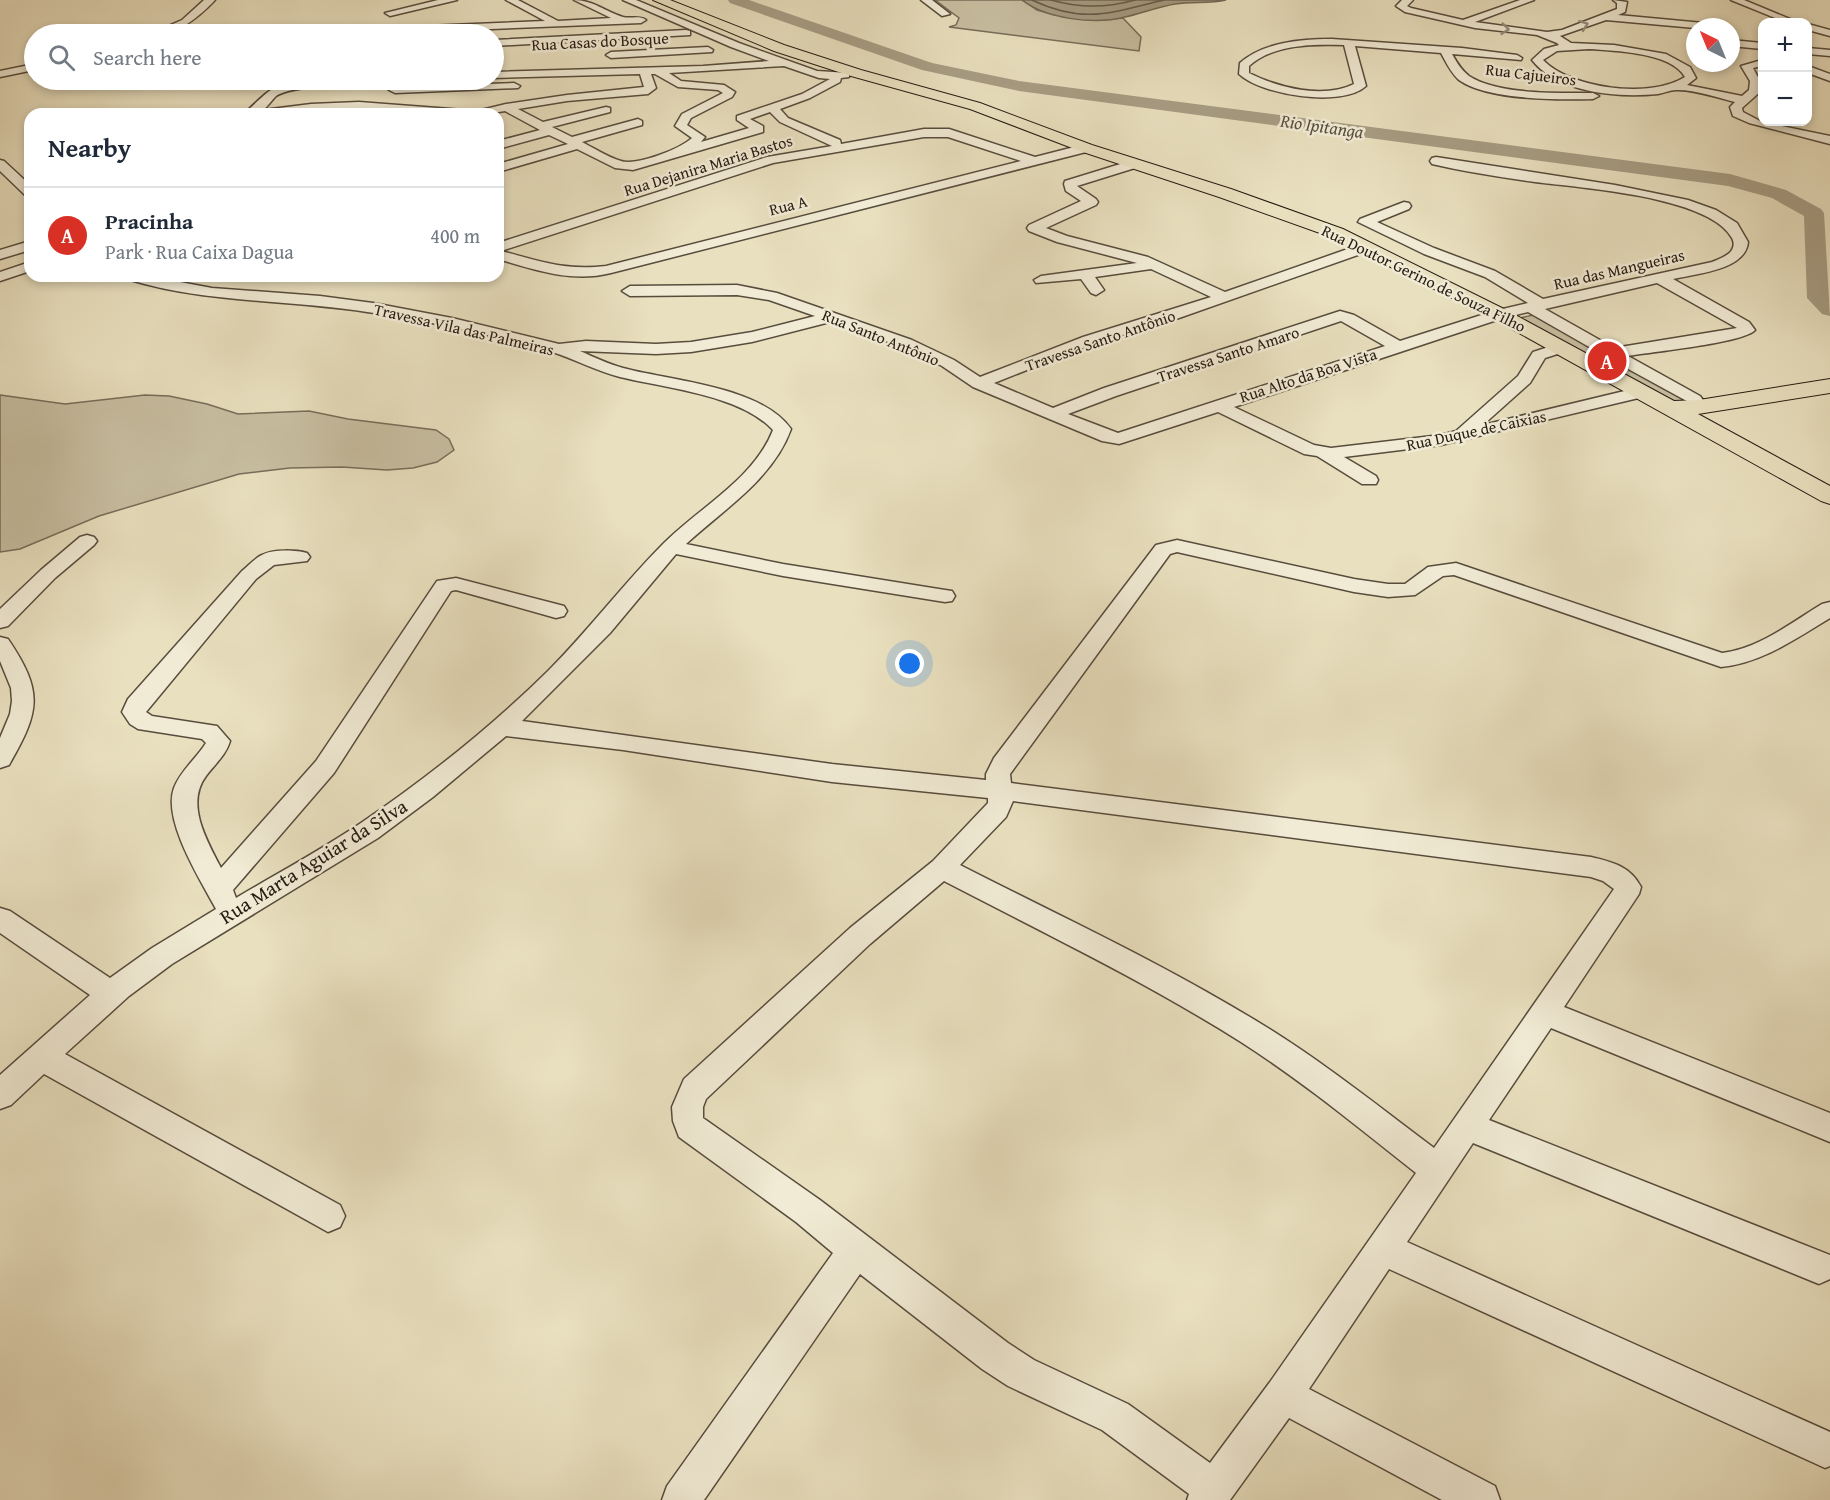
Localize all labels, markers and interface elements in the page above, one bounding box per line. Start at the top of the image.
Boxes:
north arrow [1686,18,1740,72]
map controls [1758,18,1812,126]
button: + [1758,18,1812,72]
one-way arrow [1578,19,1589,32]
one-way arrow [1500,22,1509,35]
search box [24,24,504,90]
street label: Rua Casas do Bosque [531,25,669,57]
icon: search [45,41,78,74]
text: Search here [93,41,202,73]
street label: Rua Cajueiros [1484,57,1578,91]
button: − [1758,72,1812,126]
water label: Rio Ipitanga [1278,107,1366,145]
text: Nearby [48,128,131,167]
street label: Rua Dejanira Maria Bastos [621,128,795,202]
street label: Rua A [766,189,810,221]
text: Pracinha [105,205,193,237]
street label: Rua Doutor Gerino de Souza Filho [1318,218,1530,338]
text: A [61,221,74,250]
text: 400 m [430,221,480,250]
text: Park · Rua Caixa Dagua [105,237,294,266]
street label: Rua das Mangueiras [1551,242,1687,296]
street label: Travessa Vila das Palmeiras [372,297,556,361]
street label: Rua Santo Antônio [819,302,943,372]
street label: Travessa Santo Antônio [1022,303,1178,377]
street label: Travessa Santo Amaro [1154,320,1302,388]
pin: A [1588,338,1626,384]
street label: Rua Alto da Boa Vista [1236,341,1380,409]
street label: Rua Duque de Caixias [1404,403,1548,457]
your location [895,649,924,678]
street label: Rua Marta Aguiar da Silva [214,791,413,931]

